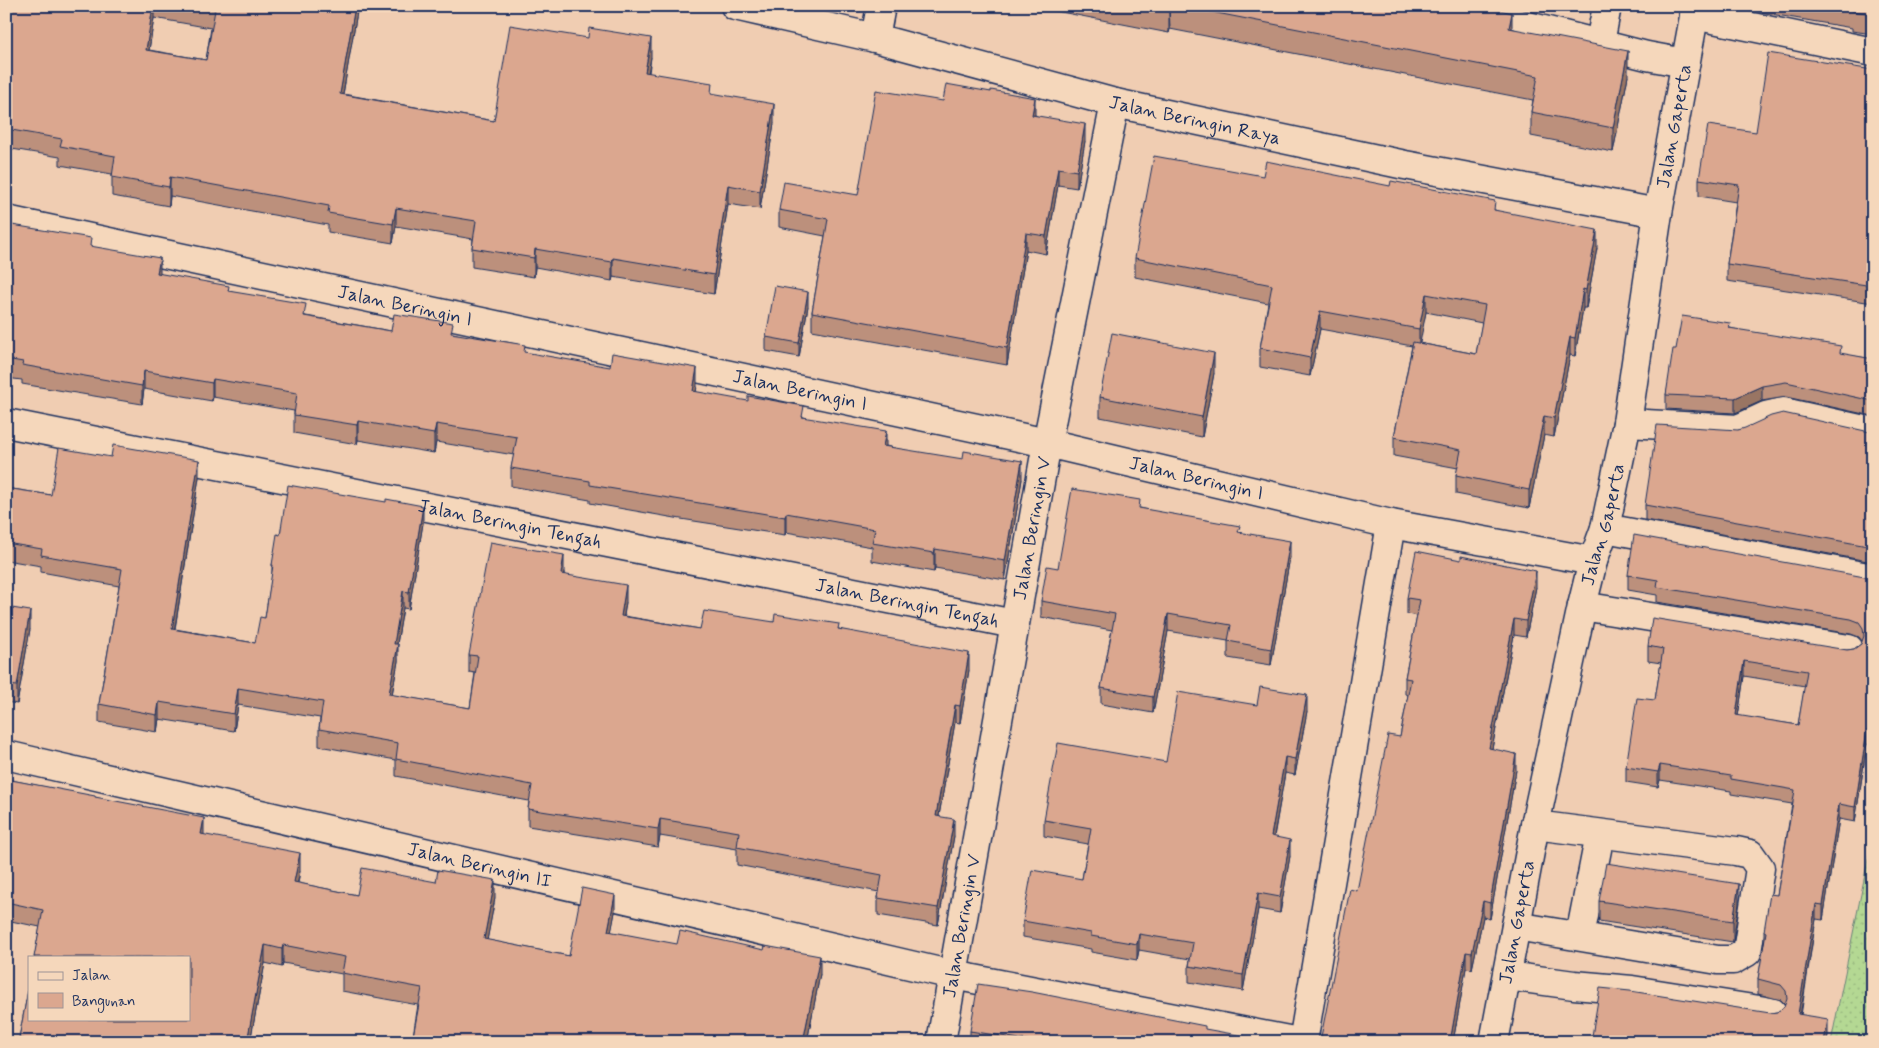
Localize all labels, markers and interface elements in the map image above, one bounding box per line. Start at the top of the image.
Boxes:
street label: Jalan Gaperta [1650,62,1698,190]
street label: Jalan Beringin Raya [1106,89,1283,151]
street label: Jalan Beringin I [335,279,475,332]
street label: Jalan Beringin I [730,364,870,417]
street label: Jalan Beringin I [1127,450,1266,506]
street label: Jalan Beringin V [1007,454,1057,602]
street label: Jalan Gaperta [1575,461,1631,588]
street label: Jalan Beringin Tengah [416,493,604,554]
street label: Jalan Beringin Tengah [813,572,1001,633]
street label: Jalan Beringin II [405,836,554,894]
street label: Jalan Beringin V [937,852,987,1000]
street label: Jalan Gaperta [1493,858,1541,986]
legend [28,956,190,1020]
text: Jalan [72,966,111,986]
text: Bangunan [72,992,135,1013]

